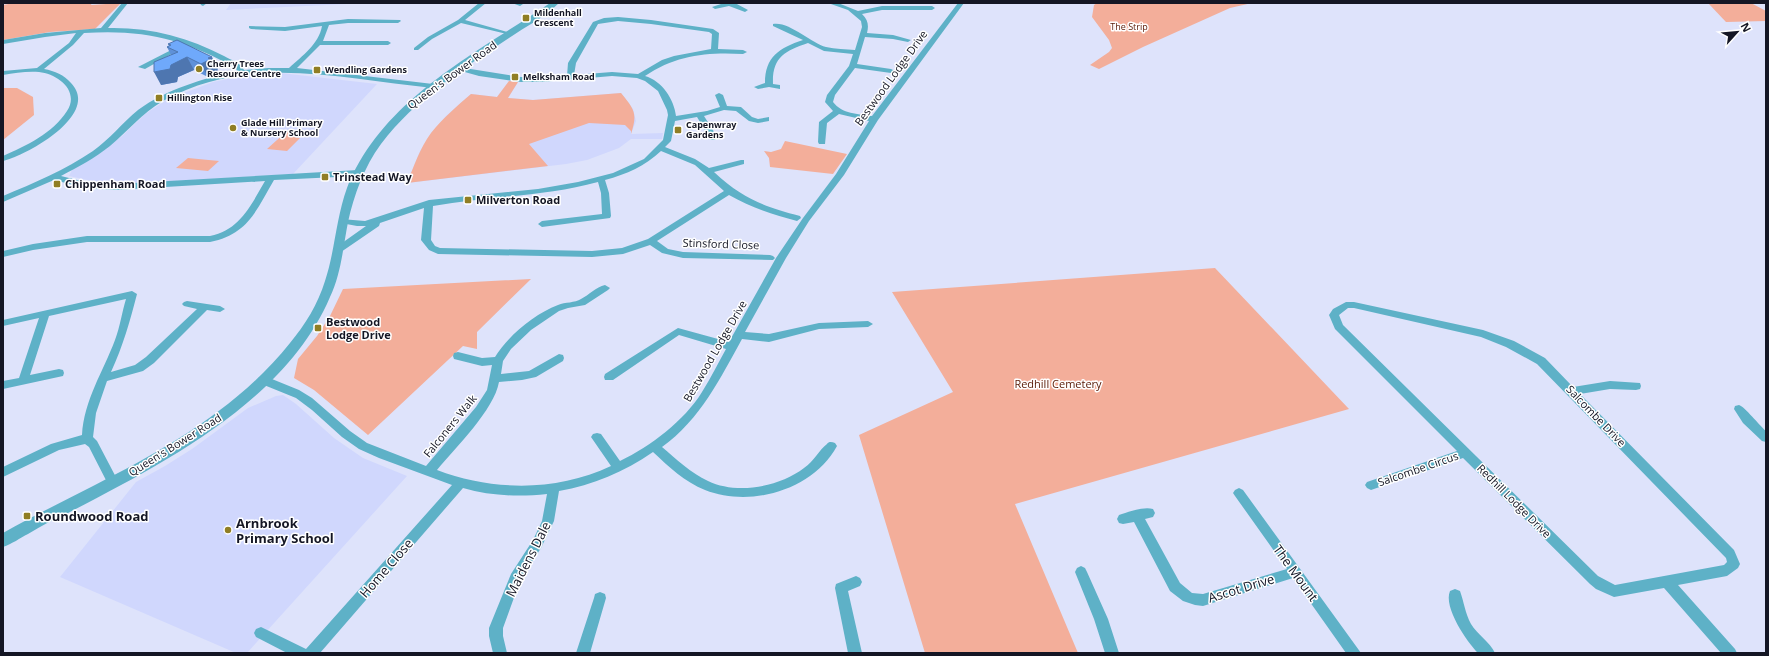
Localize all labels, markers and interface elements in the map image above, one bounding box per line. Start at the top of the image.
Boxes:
place label: Mildenhall Crescent [534,6,582,29]
north arrow [1717,12,1757,52]
marker: Mildenhall Crescent [521,13,531,23]
park label: The Strip [1110,20,1148,33]
text: N [1738,20,1755,35]
street label: Bestwood Lodge Drive [851,27,930,129]
street label: Queen's Bower Road [404,37,499,112]
place label: Cherry Trees Resource Centre [207,57,281,80]
place label: Wendling Gardens [325,63,407,76]
marker: Cherry Trees Resource Centre [194,64,204,74]
marker: Wendling Gardens [312,65,322,75]
place label: Melksham Road [523,70,595,83]
marker: Melksham Road [510,72,520,82]
place label: Hillington Rise [167,91,232,104]
marker: Hillington Rise [154,93,164,103]
place label: Glade Hill Primary & Nursery School [241,116,323,139]
place label: Capenwray Gardens [686,118,737,141]
marker: Glade Hill Primary & Nursery School [228,123,238,133]
marker: Capenwray Gardens [673,125,683,135]
place label: Trinstead Way [333,169,412,184]
marker: Trinstead Way [320,172,330,182]
place label: Chippenham Road [65,176,165,191]
marker: Chippenham Road [52,179,62,189]
place label: Milverton Road [476,192,560,207]
marker: Milverton Road [463,195,473,205]
street label: Stinsford Close [682,235,760,252]
street label: Bestwood Lodge Drive [679,297,750,404]
place label: Bestwood Lodge Drive [326,314,391,342]
marker: Bestwood Lodge Drive [313,323,323,333]
park label: Redhill Cemetery [1014,376,1102,391]
street label: Salcombe Drive [1563,382,1629,450]
street label: Falconers Walk [420,391,480,460]
street label: Queen's Bower Road [125,410,224,479]
street label: Salcombe Circus [1376,448,1460,489]
street label: Redhill Lodge Drive [1474,460,1555,541]
place label: Roundwood Road [35,507,148,525]
marker: Roundwood Road [22,511,32,521]
place label: Arnbrook Primary School [236,514,334,547]
street label: Maidens Dale [501,518,555,600]
marker: Arnbrook Primary School [223,525,233,535]
street label: Home Close [355,535,417,601]
street label: The Mount [1269,541,1323,605]
street label: Ascot Drive [1206,569,1276,607]

